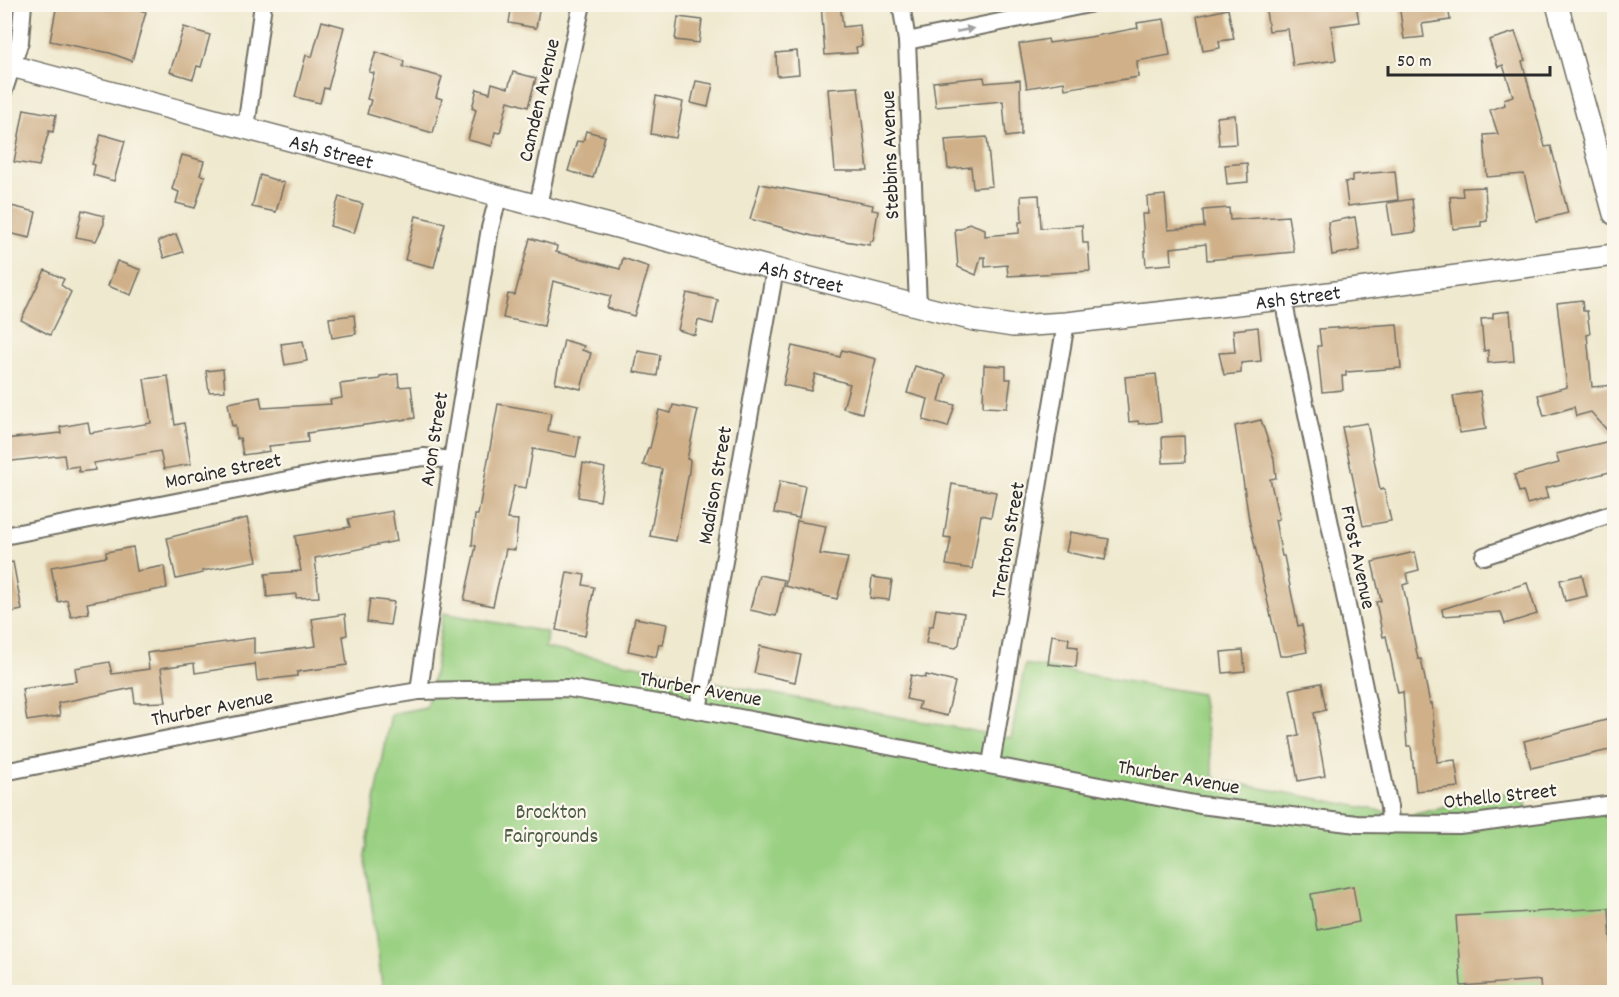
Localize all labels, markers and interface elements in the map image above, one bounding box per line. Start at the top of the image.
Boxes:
one-way arrow [955,25,974,34]
street label: Camden Avenue [512,36,570,165]
scale bar [1388,39,1550,77]
text: 50 m [1397,50,1432,75]
street label: Stebbins Avenue [875,90,909,220]
street label: Ash Street [286,128,376,180]
street label: Ash Street [755,253,846,304]
street label: Ash Street [1254,279,1343,320]
street label: Avon Street [414,390,458,489]
street label: Madison Street [692,424,742,547]
street label: Moraine Street [163,447,285,499]
street label: Trenton Street [985,480,1035,601]
street label: Frost Avenue [1330,503,1382,612]
street label: Thurber Avenue [637,665,764,716]
street label: Thurber Avenue [149,683,276,736]
street label: Thurber Avenue [1115,753,1242,804]
street label: Othello Street [1442,777,1559,819]
park label: Brockton Fairgrounds [504,799,598,853]

